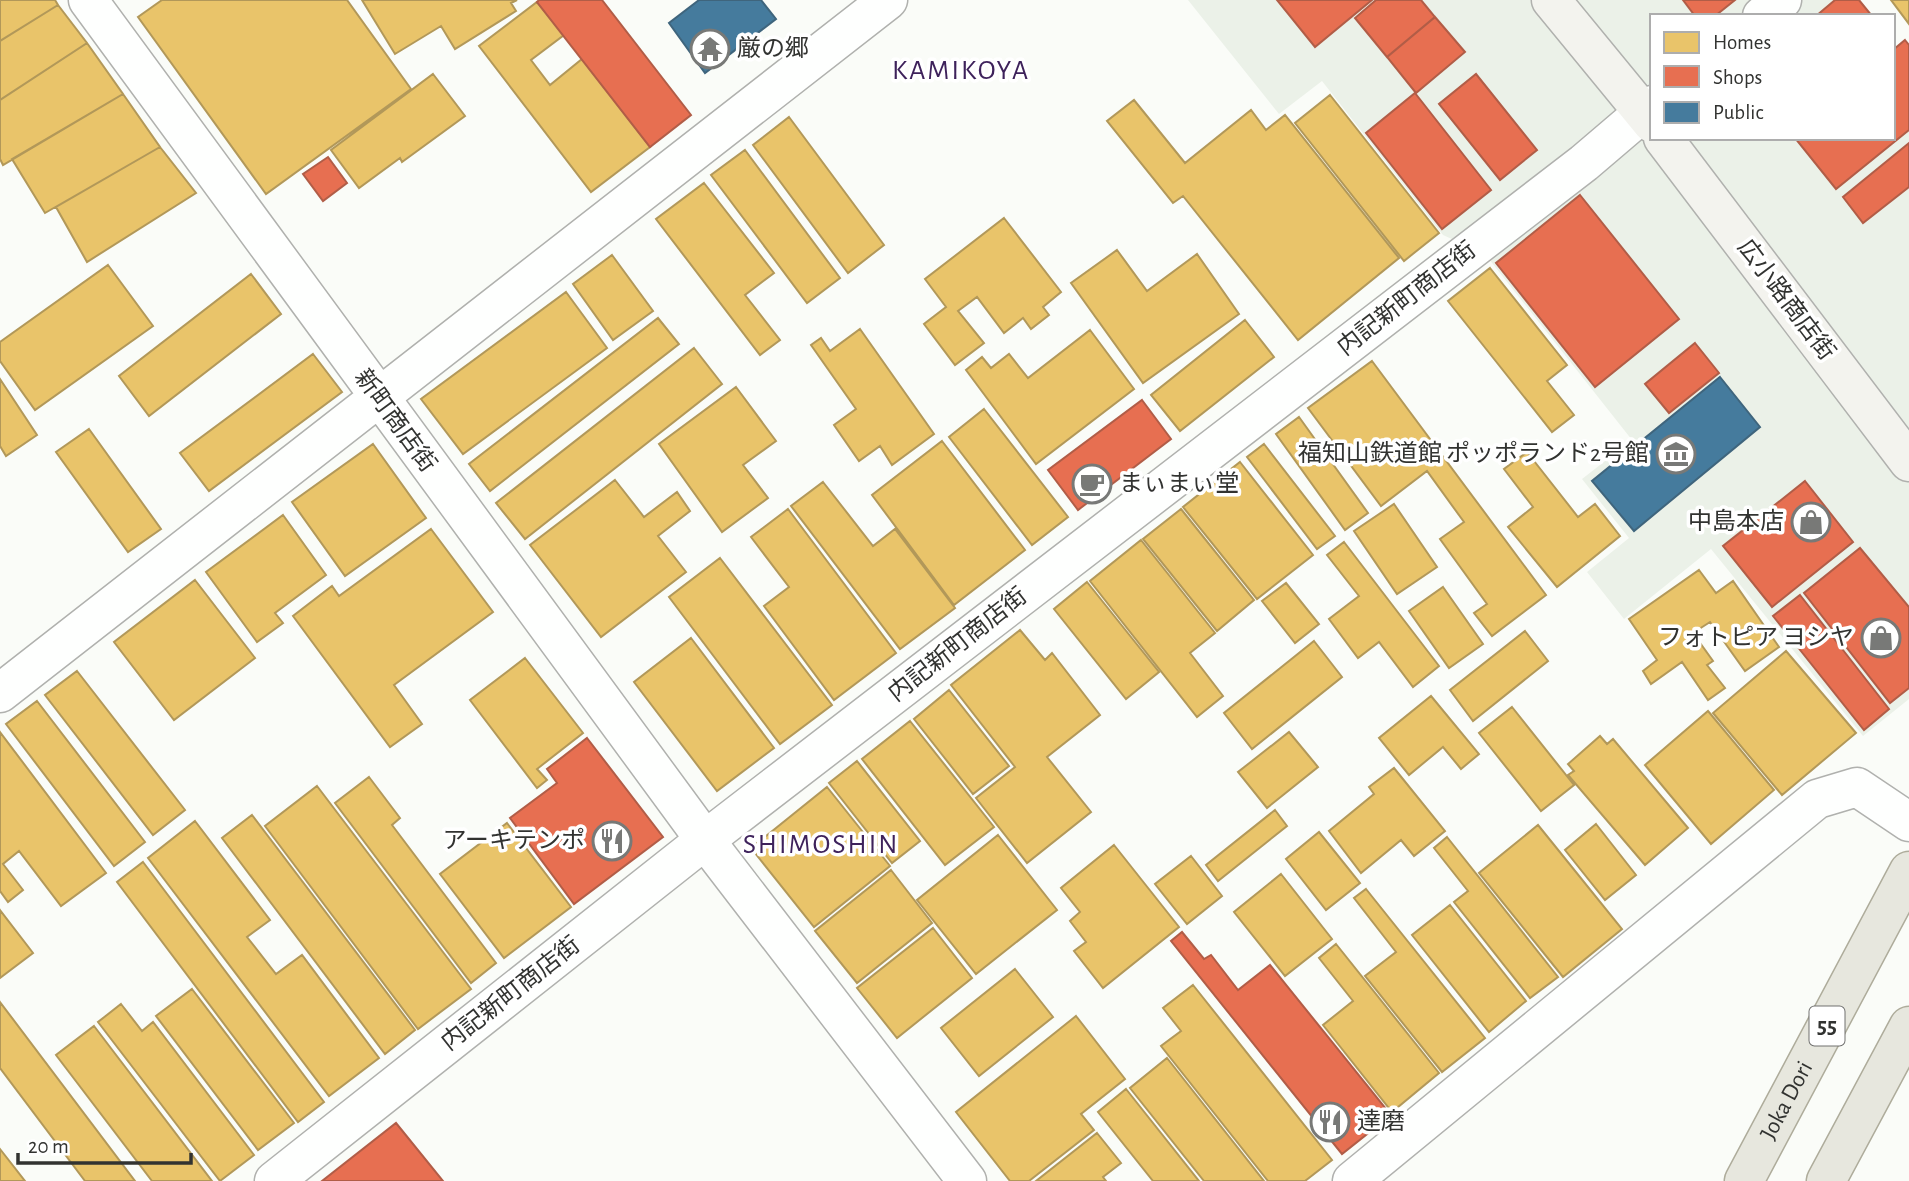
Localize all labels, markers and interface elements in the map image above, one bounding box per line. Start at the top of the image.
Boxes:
legend [1650,14,1895,140]
temple icon: 厳の郷 [689,28,731,70]
text: Homes [1713,32,1771,53]
place label: 厳の郷 [737,35,809,61]
district label: KAMIKOYA [892,57,1030,85]
text: Shops [1713,67,1762,88]
text: Public [1713,102,1763,123]
street label: 広小路商店街 [1733,234,1841,365]
street label: 内記新町商店街 [1332,236,1481,360]
street label: 新町商店街 [350,364,442,477]
museum icon: 福知山鉄道館 ポッポランド2号館 [1655,433,1697,475]
place label: 福知山鉄道館 ポッポランド2号館 [1298,440,1649,466]
cafe icon: まぃまぃ堂 [1071,463,1113,505]
place label: まぃまぃ堂 [1119,471,1239,496]
shop icon: 中島本店 [1790,501,1832,543]
place label: 中島本店 [1688,508,1784,534]
street label: 内記新町商店街 [883,582,1032,706]
shop icon: フォトピア ヨシヤ [1860,617,1902,659]
place label: フォトピア ヨシヤ [1658,625,1854,650]
restaurant icon: アーキテンポ [591,820,633,862]
place label: アーキテンポ [442,827,585,853]
district label: SHIMOSHIN [743,831,899,859]
street label: 内記新町商店街 [436,931,585,1055]
road number: 55 [1810,1007,1844,1046]
street label: Joka Dori [1756,1058,1817,1144]
restaurant icon: 達磨 [1309,1101,1351,1143]
place label: 達磨 [1357,1108,1405,1134]
scale bar [18,1122,191,1166]
text: 20 m [28,1136,69,1157]

